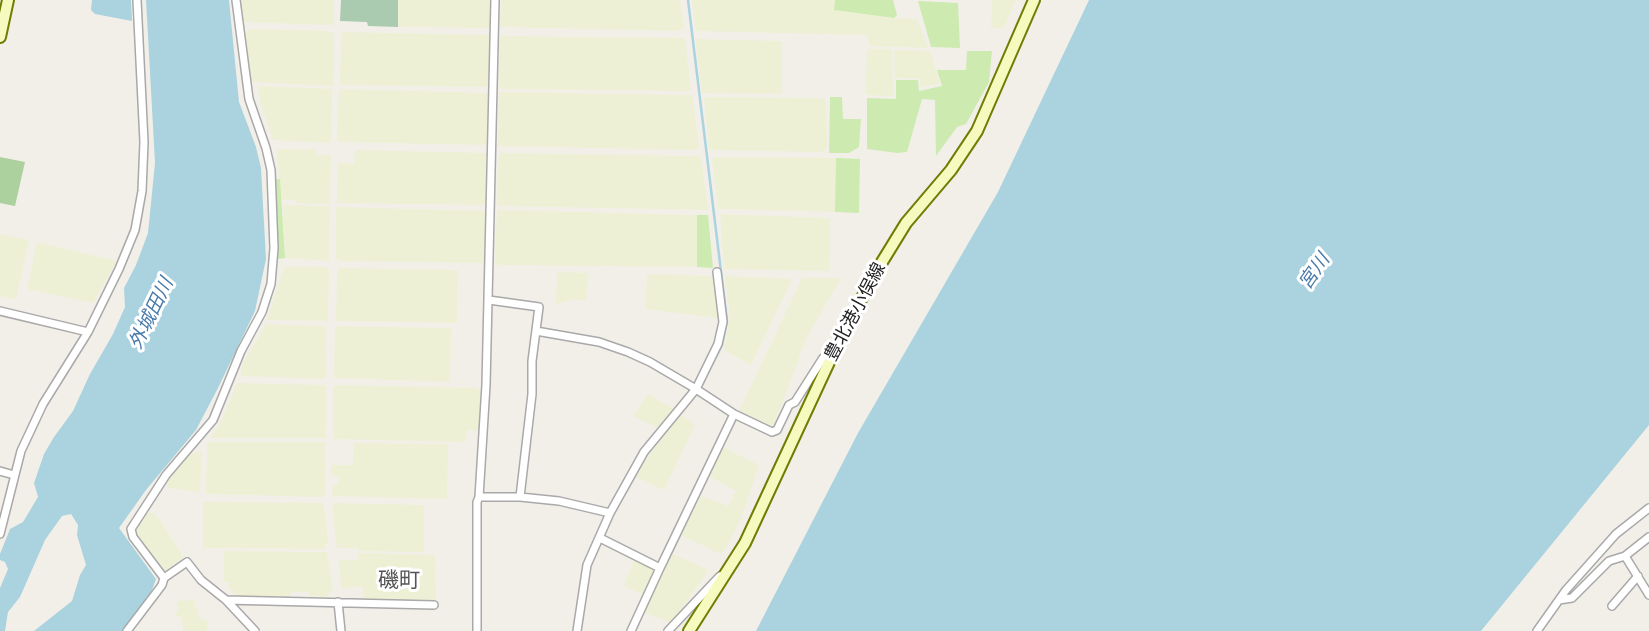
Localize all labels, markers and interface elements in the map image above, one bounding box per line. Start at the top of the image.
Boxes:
water label: 宮川 [1295,250,1335,294]
street label: 豊北港小俣線 [821,259,891,365]
water label: 外城田川 [125,275,179,353]
district label: 磯町 [378,568,420,594]

